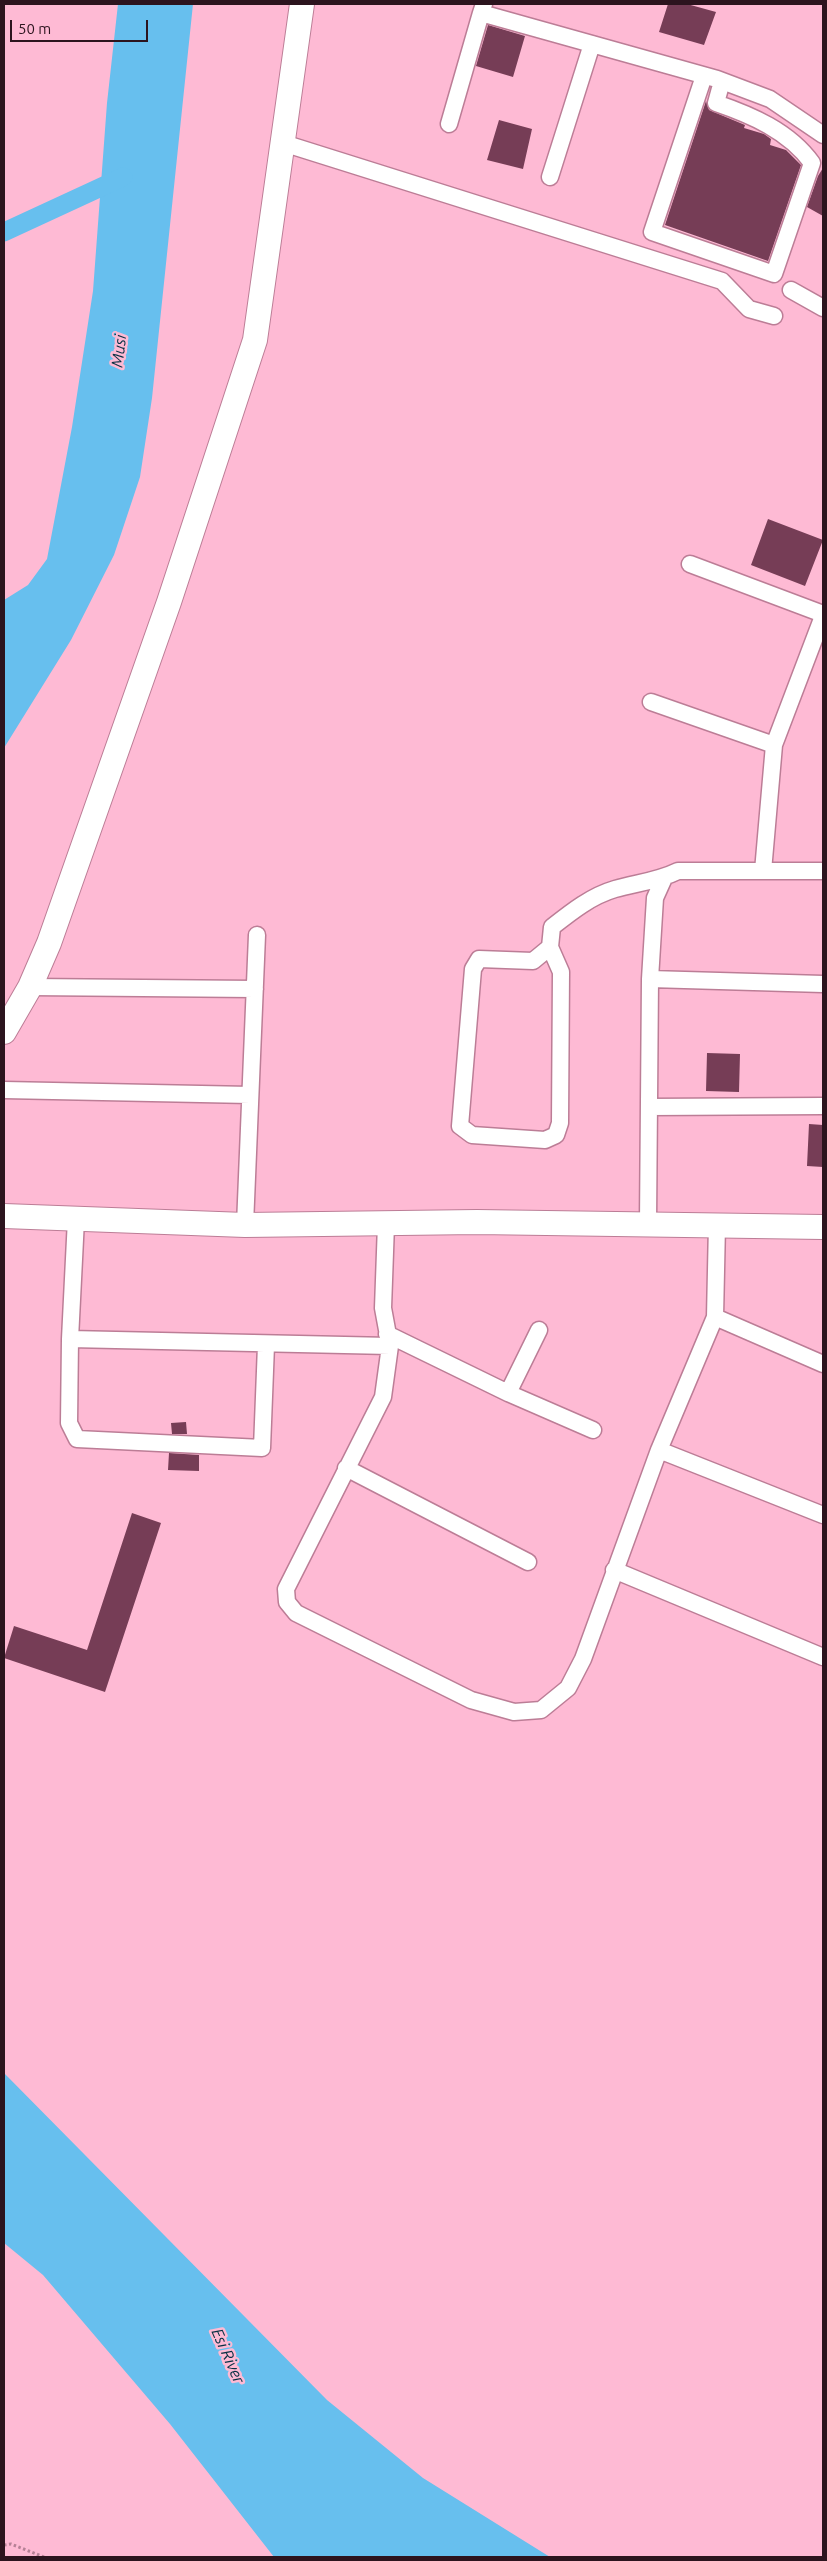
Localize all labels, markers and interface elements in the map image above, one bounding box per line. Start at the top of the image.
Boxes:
scale bar [12,10,150,42]
text: 50 m [18,20,51,37]
water label: Musi [107,334,131,368]
water label: Esi River [207,2325,249,2387]

